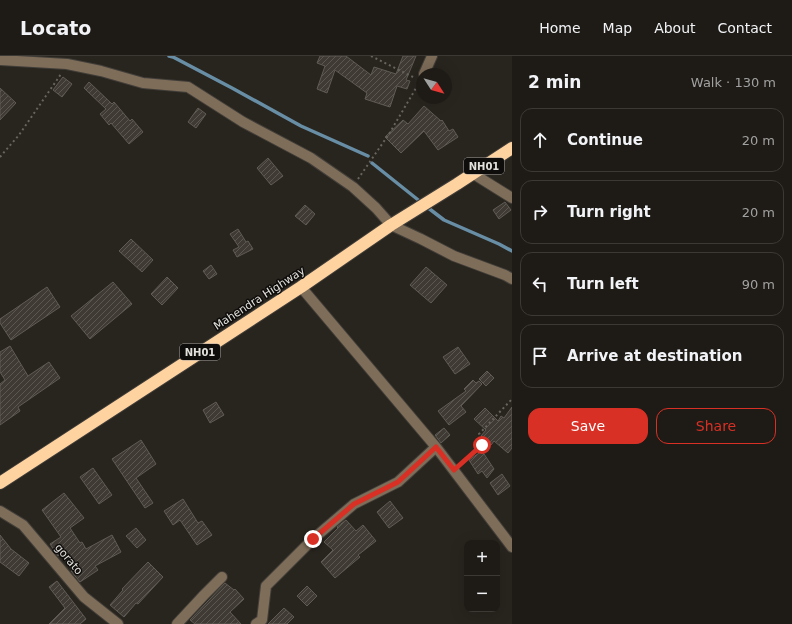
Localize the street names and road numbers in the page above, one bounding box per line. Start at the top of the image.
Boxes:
road number: NH01 [464,158,504,174]
street label: Mahendra Highway [211,264,308,333]
road number: NH01 [180,344,220,360]
street label: gorato [52,541,85,577]

